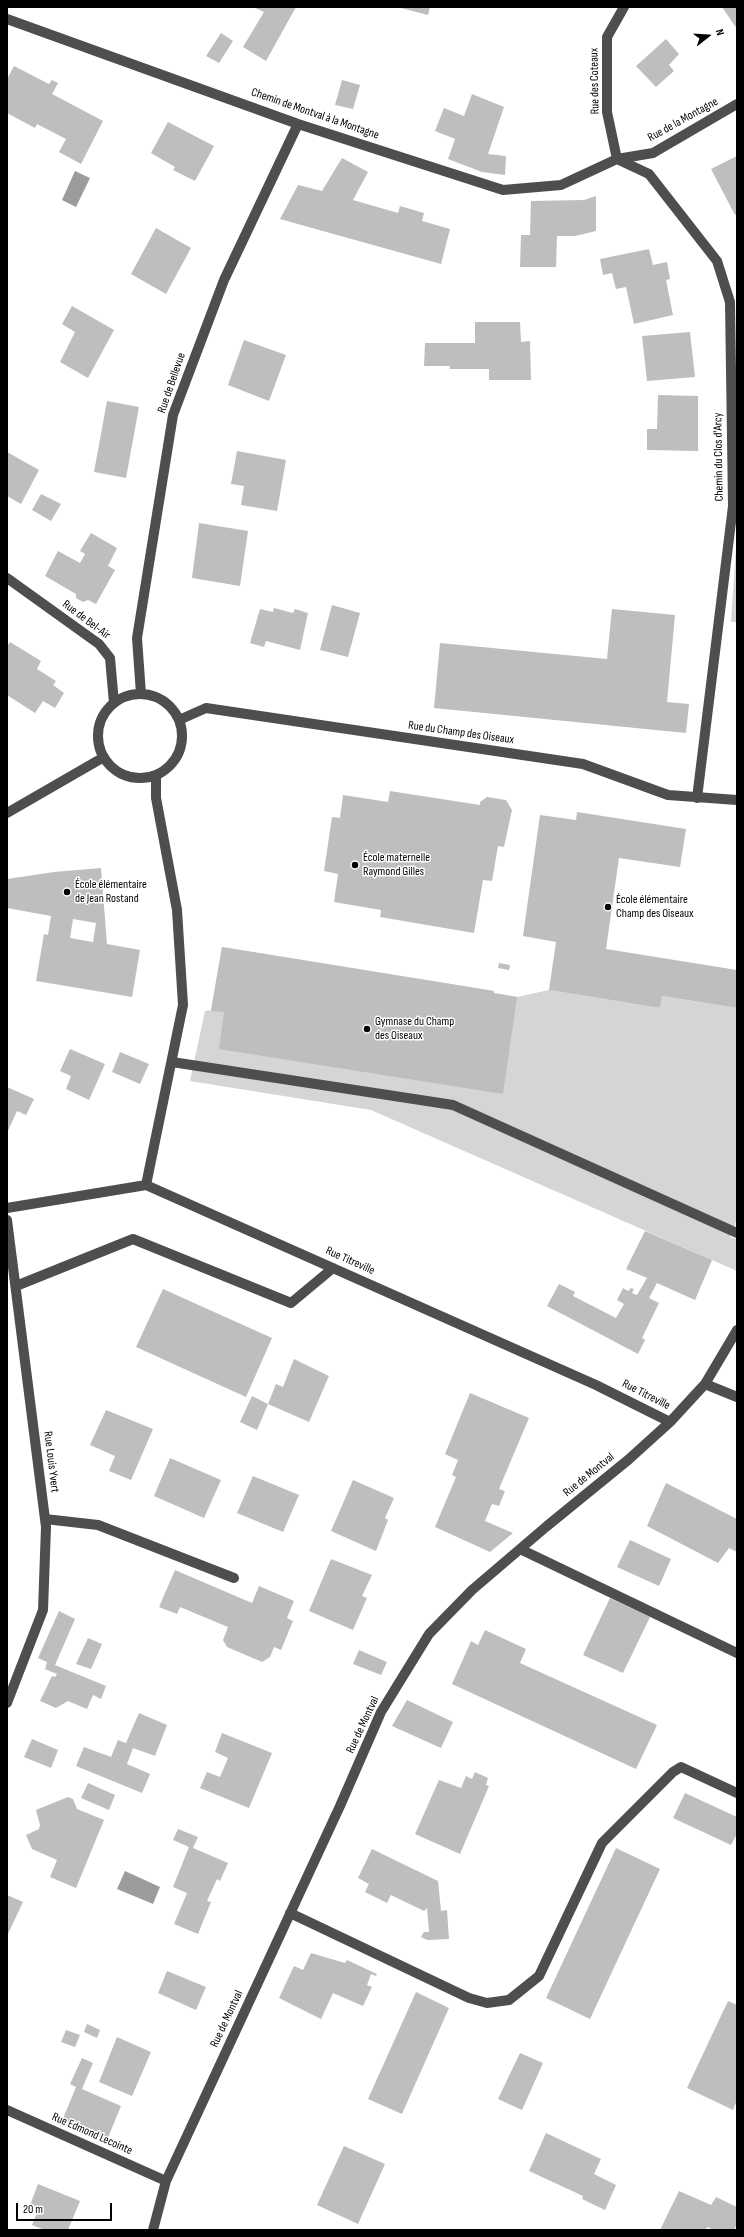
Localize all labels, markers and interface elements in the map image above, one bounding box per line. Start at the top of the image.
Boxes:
north arrow [688,16,728,56]
text: N [713,28,727,37]
street label: Rue des Coteaux [587,48,603,114]
street label: Chemin de Montval à la Montagne [249,85,381,143]
street label: Rue de la Montagne [645,95,721,145]
street label: Rue de Bellevue [155,351,189,415]
street label: Chemin du Clos d'Arcy [711,412,727,502]
street label: Rue de Bel-Air [59,597,113,643]
street label: Rue du Champ des Oiseaux [407,718,515,748]
place label: École maternelle Raymond Gilles [363,851,430,879]
marker: École maternelle Raymond Gilles [350,860,360,870]
place label: École élémentaire de Jean Rostand [75,878,147,906]
marker: École élémentaire de Jean Rostand [62,887,72,897]
place label: École élémentaire Champ des Oiseaux [616,893,694,921]
marker: École élémentaire Champ des Oiseaux [603,902,613,912]
place label: Gymnase du Champ des Oiseaux [375,1015,454,1043]
marker: Gymnase du Champ des Oiseaux [362,1024,372,1034]
street label: Rue Titreville [323,1244,377,1278]
street label: Rue Titreville [619,1377,673,1413]
street label: Rue Louis Yvert [40,1431,62,1493]
street label: Rue de Montval [561,1450,617,1500]
street label: Rue de Montval [344,1694,382,1756]
street label: Rue de Montval [208,1988,246,2050]
street label: Rue Edmond Lecointe [50,2110,134,2158]
scale bar [18,2195,114,2221]
text: 20 m [23,2202,43,2217]

